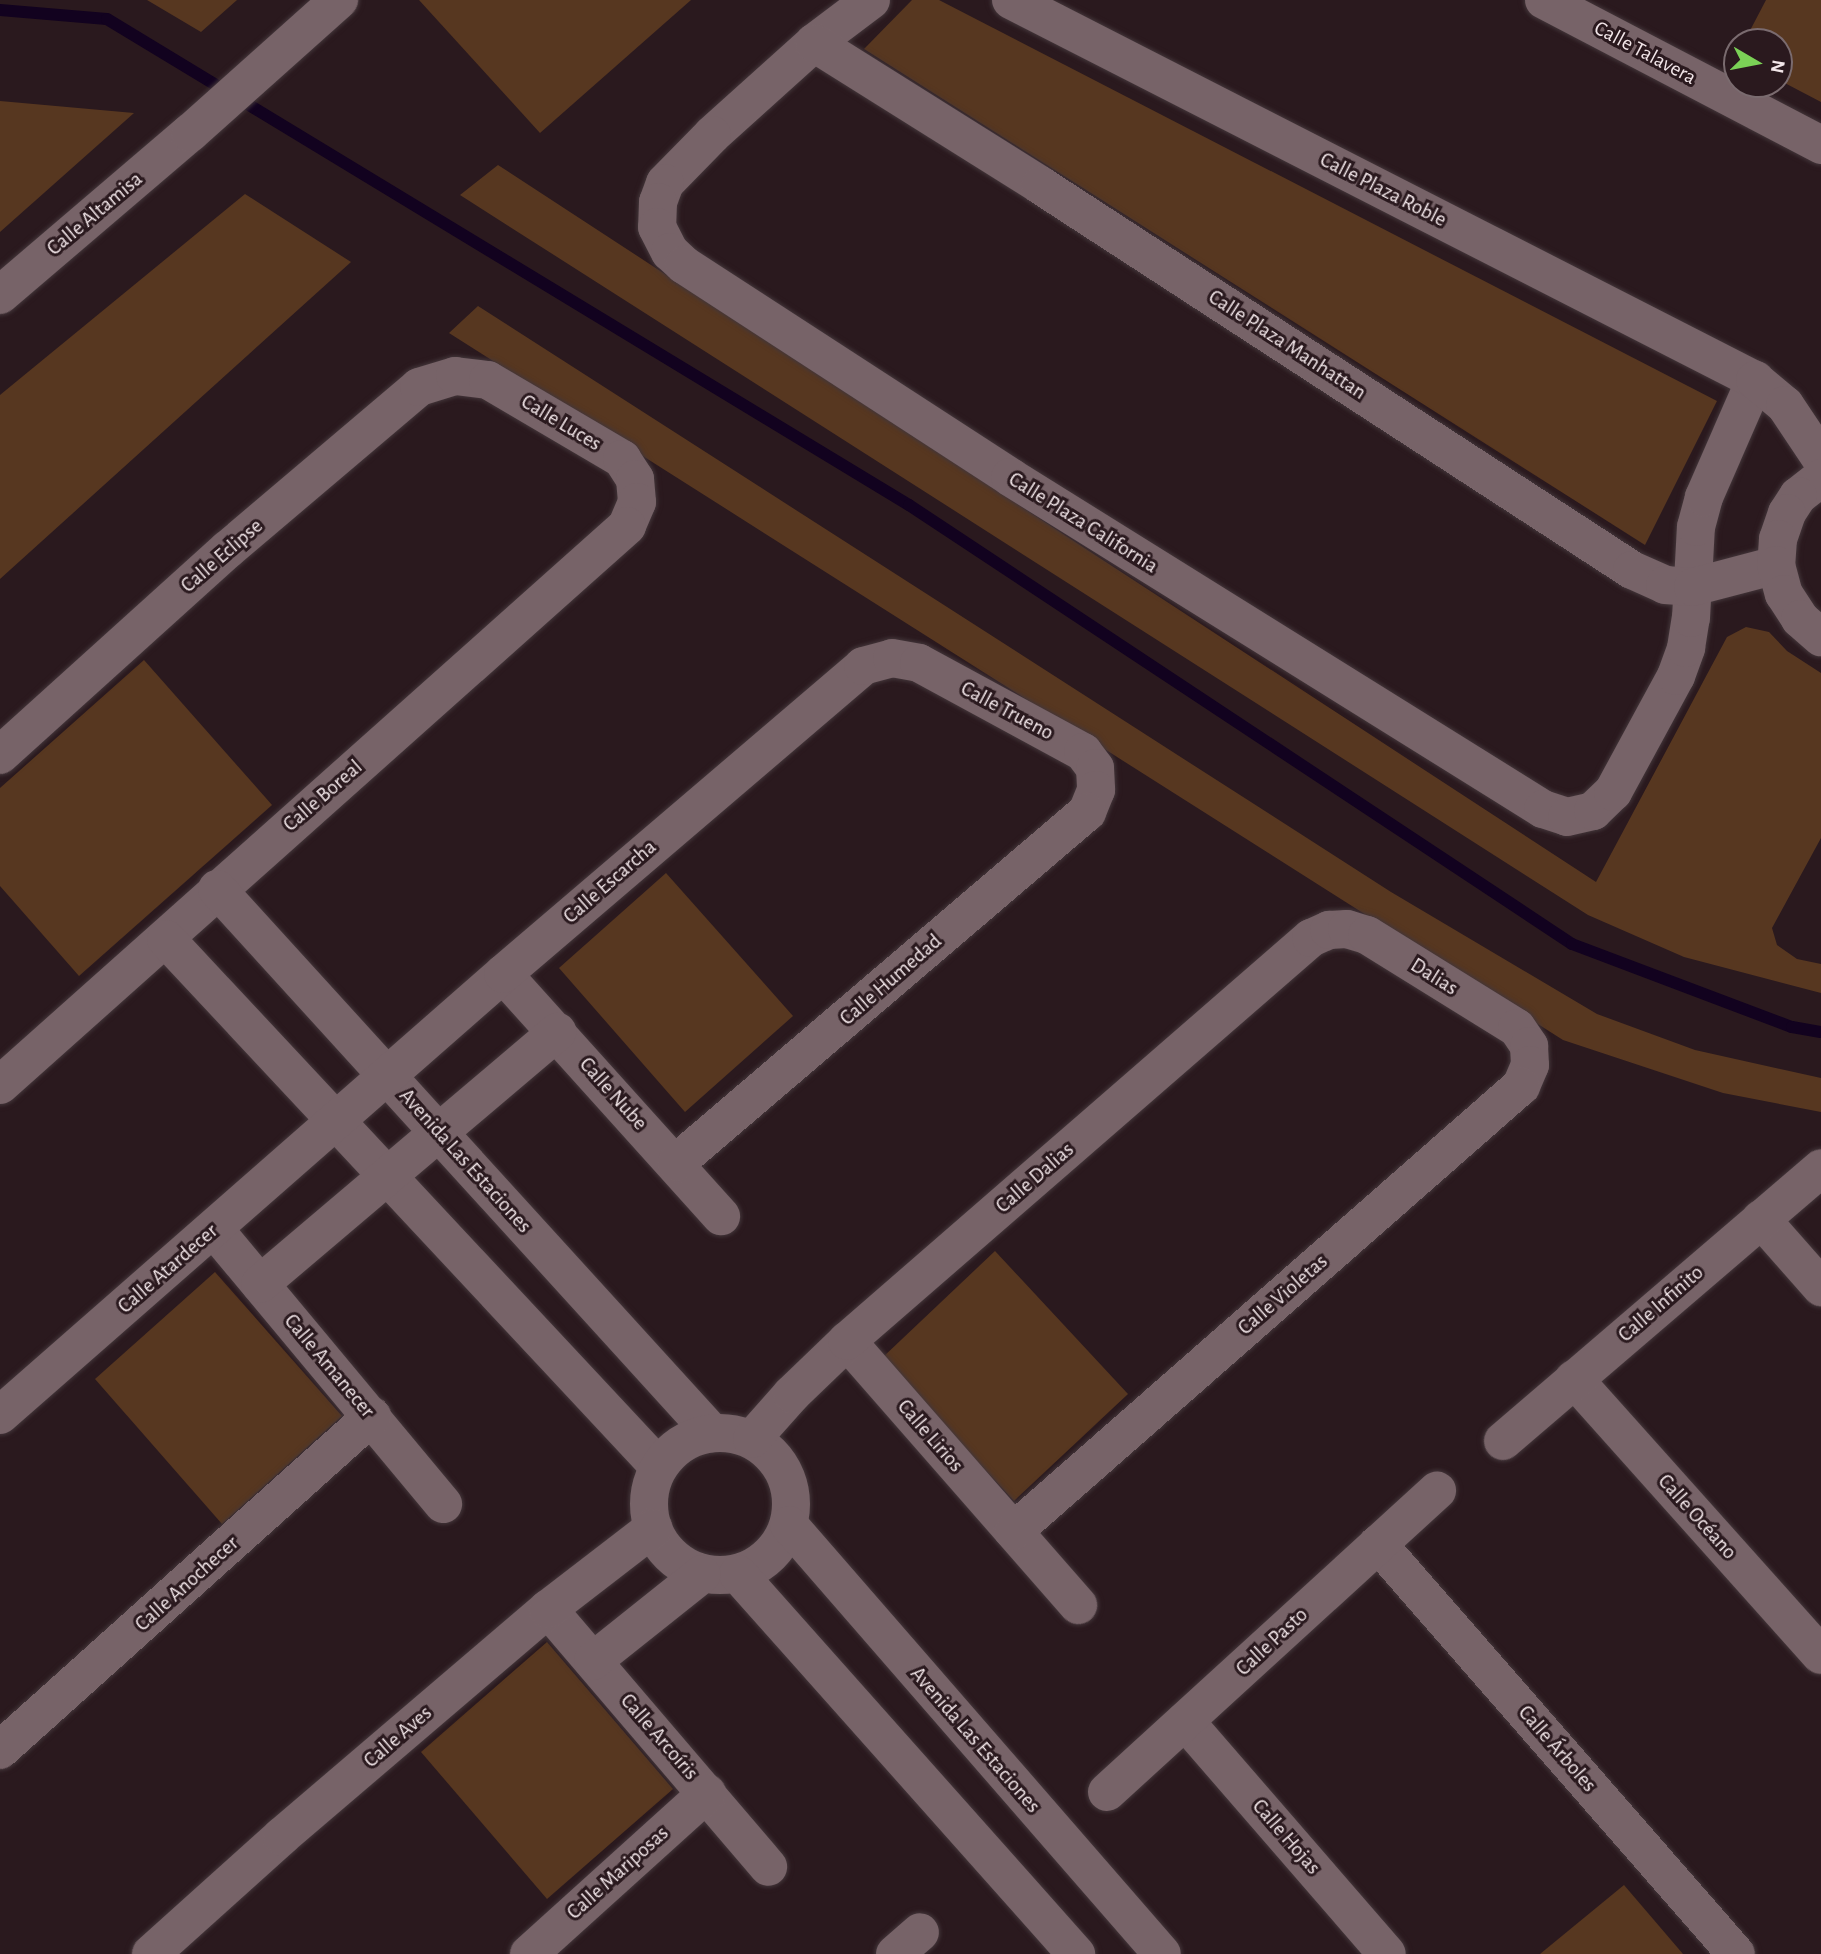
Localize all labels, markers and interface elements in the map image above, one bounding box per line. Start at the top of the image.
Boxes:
street label: Calle Talavera [1590,16,1700,90]
north arrow [1723,28,1793,98]
text: N [1767,58,1788,75]
street label: Calle Plaza Roble [1316,147,1450,233]
street label: Calle Altamisa [42,167,148,261]
street label: Calle Plaza Manhattan [1203,285,1371,405]
street label: Calle Luces [516,389,606,457]
street label: Calle Plaza California [1004,467,1162,579]
street label: Calle Eclipse [176,514,268,598]
street label: Calle Trueno [956,676,1058,746]
street label: Calle Boreal [278,755,368,837]
street label: Calle Escarcha [558,835,662,929]
street label: Calle Humedad [835,929,947,1031]
street label: Dalias [1406,953,1462,1001]
street label: Calle Nube [574,1052,652,1136]
street label: Avenida Las Estaciones [394,1084,536,1238]
street label: Calle Dalias [991,1137,1079,1219]
street label: Calle Atardecer [113,1219,223,1319]
street label: Calle Violetas [1233,1249,1333,1341]
street label: Calle Infinito [1613,1260,1709,1348]
street label: Calle Amanecer [278,1309,380,1423]
street label: Calle Lirios [892,1395,968,1477]
street label: Calle Océano [1652,1469,1742,1565]
street label: Calle Anochecer [130,1531,244,1637]
street label: Calle Pasto [1231,1603,1313,1681]
street label: Avenida Las Estaciones [905,1662,1045,1818]
street label: Calle Arcoíris [615,1689,703,1785]
street label: Calle Aves [359,1701,437,1773]
street label: Calle Árboles [1513,1701,1601,1797]
street label: Calle Hojas [1246,1794,1326,1880]
street label: Calle Mariposas [562,1821,674,1925]

